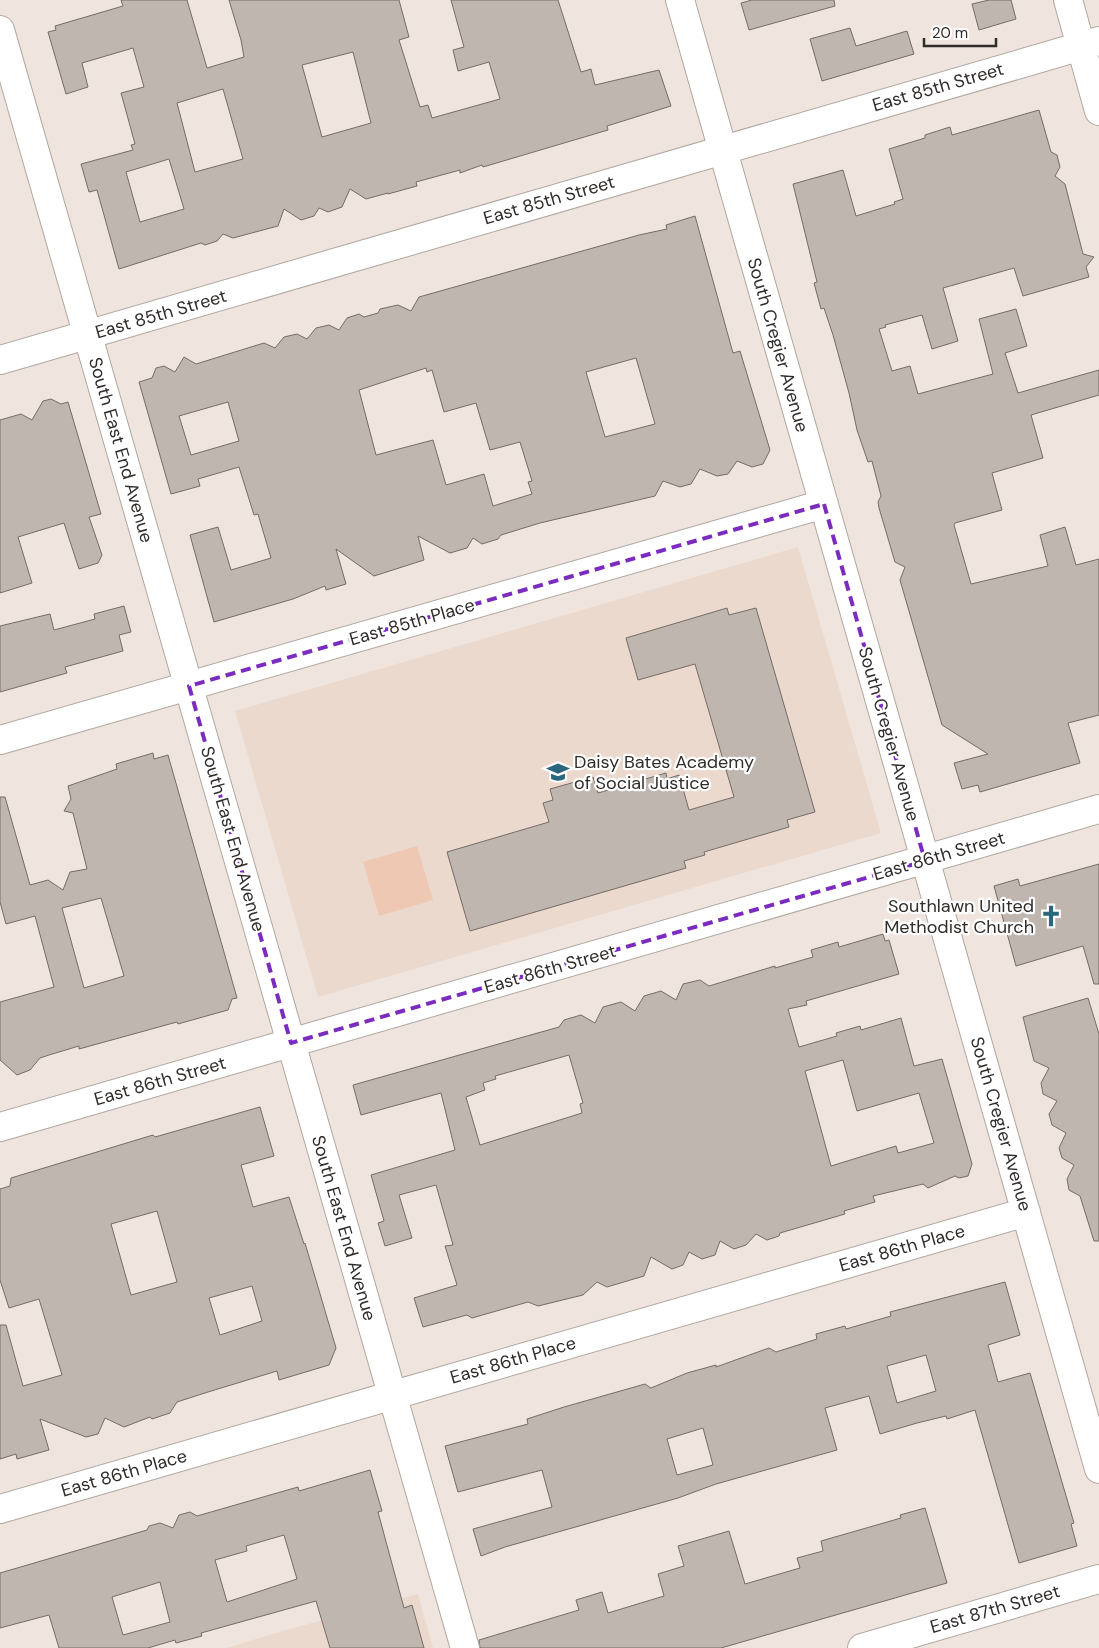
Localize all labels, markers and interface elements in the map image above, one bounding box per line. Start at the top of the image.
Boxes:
scale bar [924,15,996,47]
text: 20 m [932,23,968,43]
street label: East 85th Street [870,57,1006,117]
street label: East 85th Street [481,170,617,230]
street label: South Cregier Avenue [742,255,814,435]
street label: East 85th Street [93,284,229,344]
street label: South East End Avenue [83,355,159,545]
street label: East 85th Place [347,593,477,651]
street label: South Cregier Avenue [853,644,925,824]
street label: South East End Avenue [195,744,271,934]
place label: Daisy Bates Academy of Social Justice [574,750,754,795]
school or university icon: Daisy Bates Academy of Social Justice [545,759,571,785]
street label: East 86th Street [870,826,1008,886]
place label: Southlawn United Methodist Church [884,894,1034,939]
church icon: Southlawn United Methodist Church [1038,903,1064,929]
street label: East 86th Street [481,939,619,999]
street label: South Cregier Avenue [965,1034,1037,1214]
street label: East 86th Street [91,1051,229,1111]
street label: South East End Avenue [306,1133,382,1323]
street label: East 86th Place [836,1219,968,1277]
street label: East 86th Place [447,1331,579,1389]
street label: East 86th Place [58,1444,190,1502]
street label: East 87th Street [927,1579,1063,1639]

